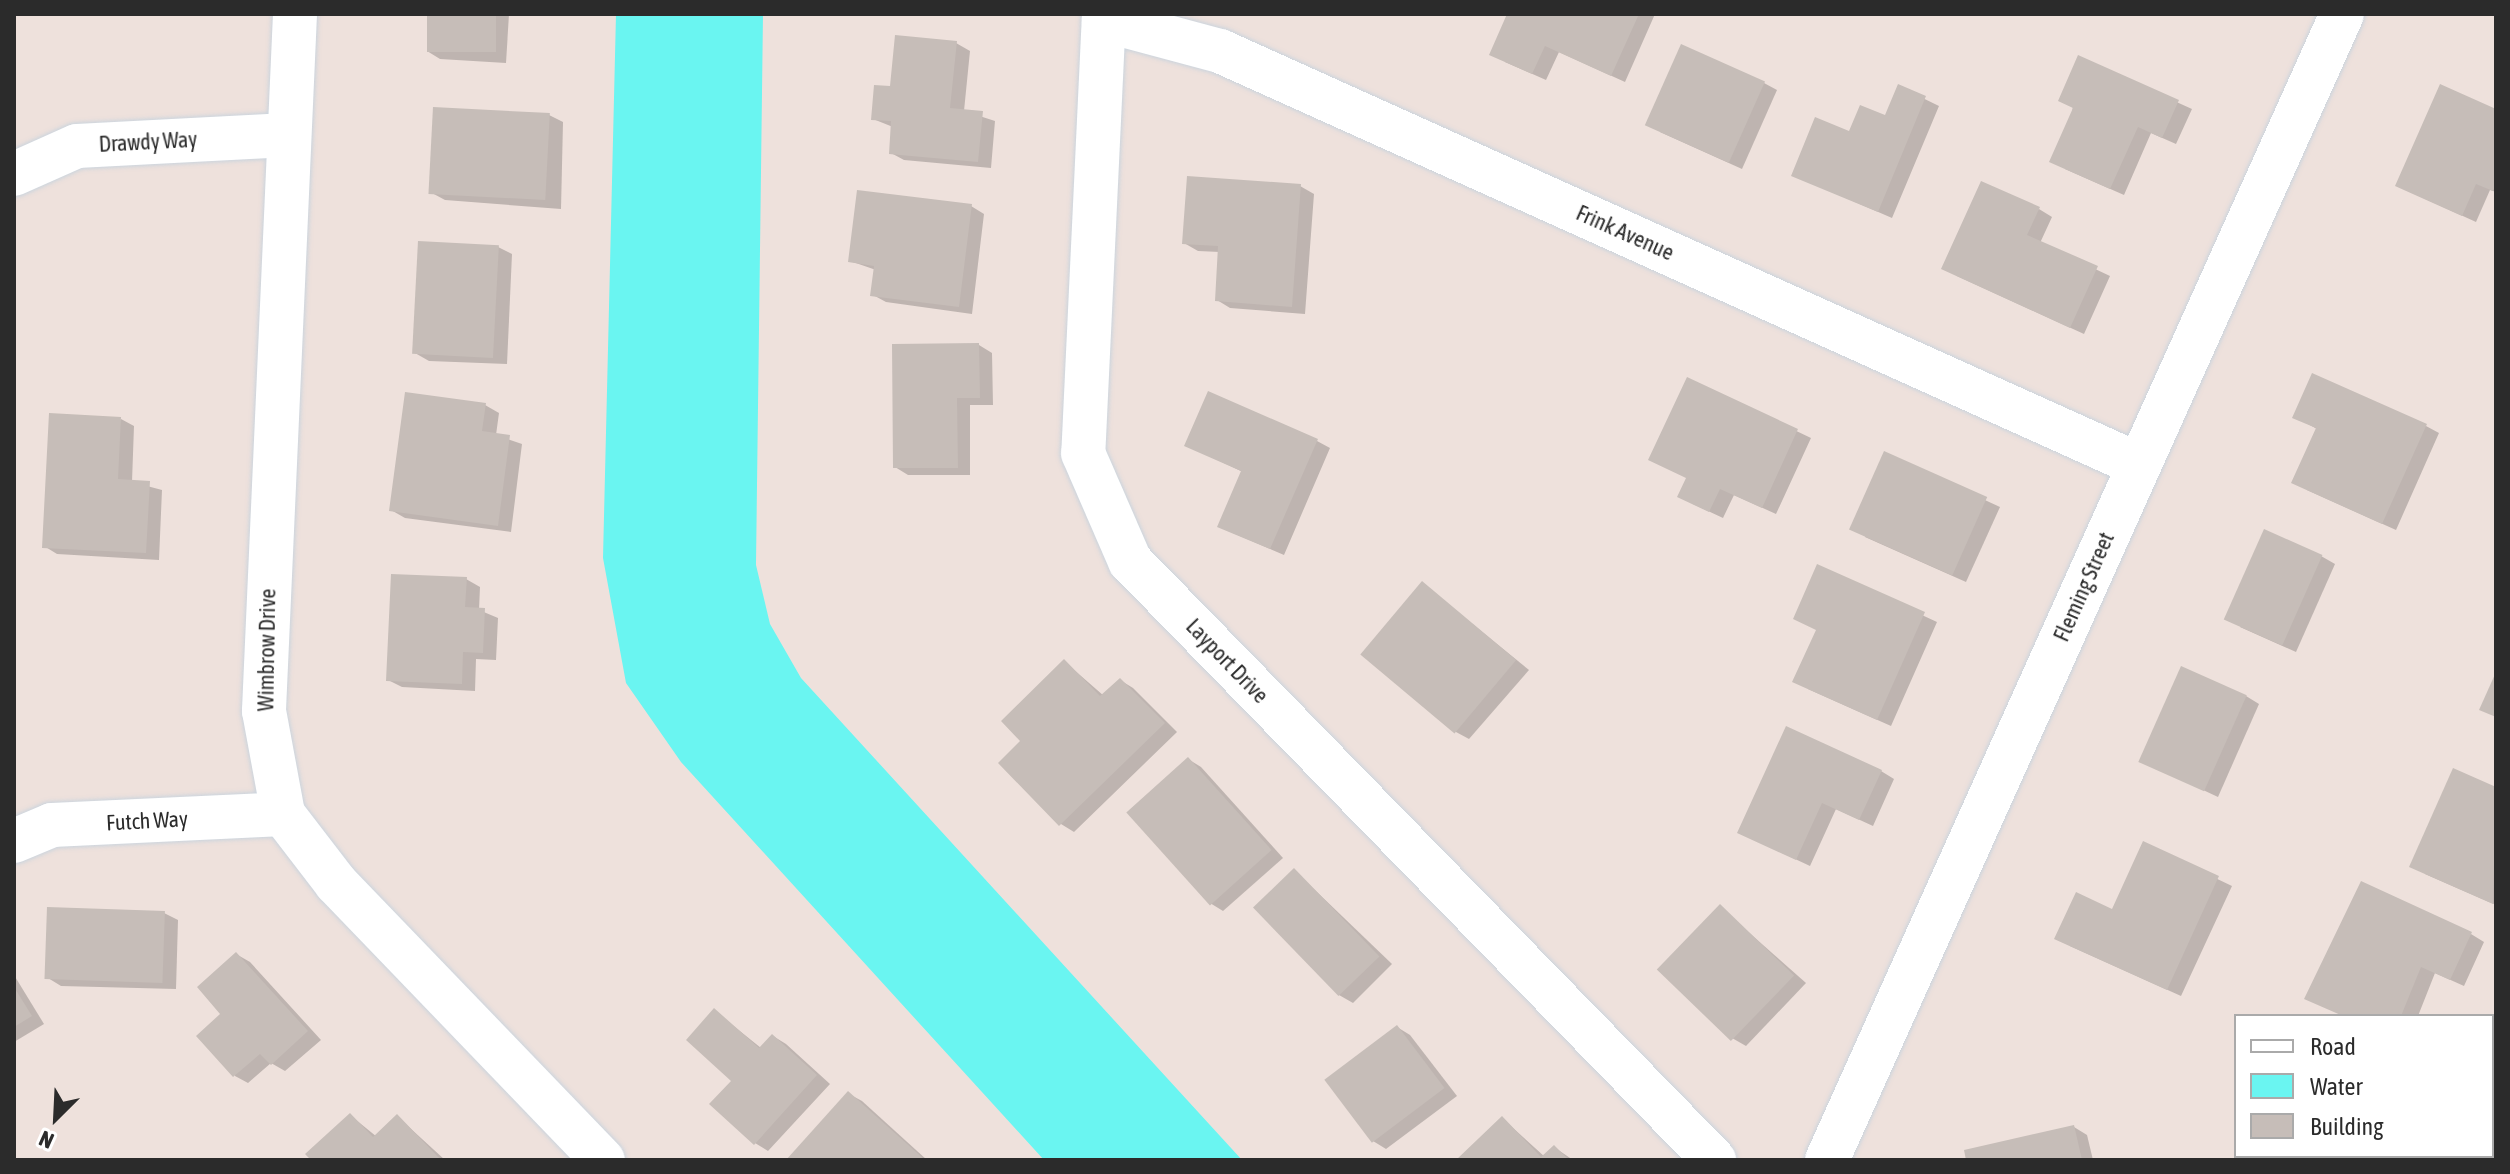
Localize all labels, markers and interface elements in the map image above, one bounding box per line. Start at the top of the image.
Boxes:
street label: Drawdy Way [98,126,198,158]
street label: Frink Avenue [1572,200,1678,266]
street label: Fleming Street [2048,528,2120,646]
street label: Wimbrow Drive [253,588,281,712]
street label: Layport Drive [1180,613,1274,709]
street label: Futch Way [105,806,189,836]
legend [2234,1014,2494,1158]
text: Road [2310,1033,2356,1060]
text: Water [2310,1073,2363,1100]
north arrow [16,1078,96,1158]
text: Building [2310,1113,2383,1140]
text: N [35,1125,57,1154]

